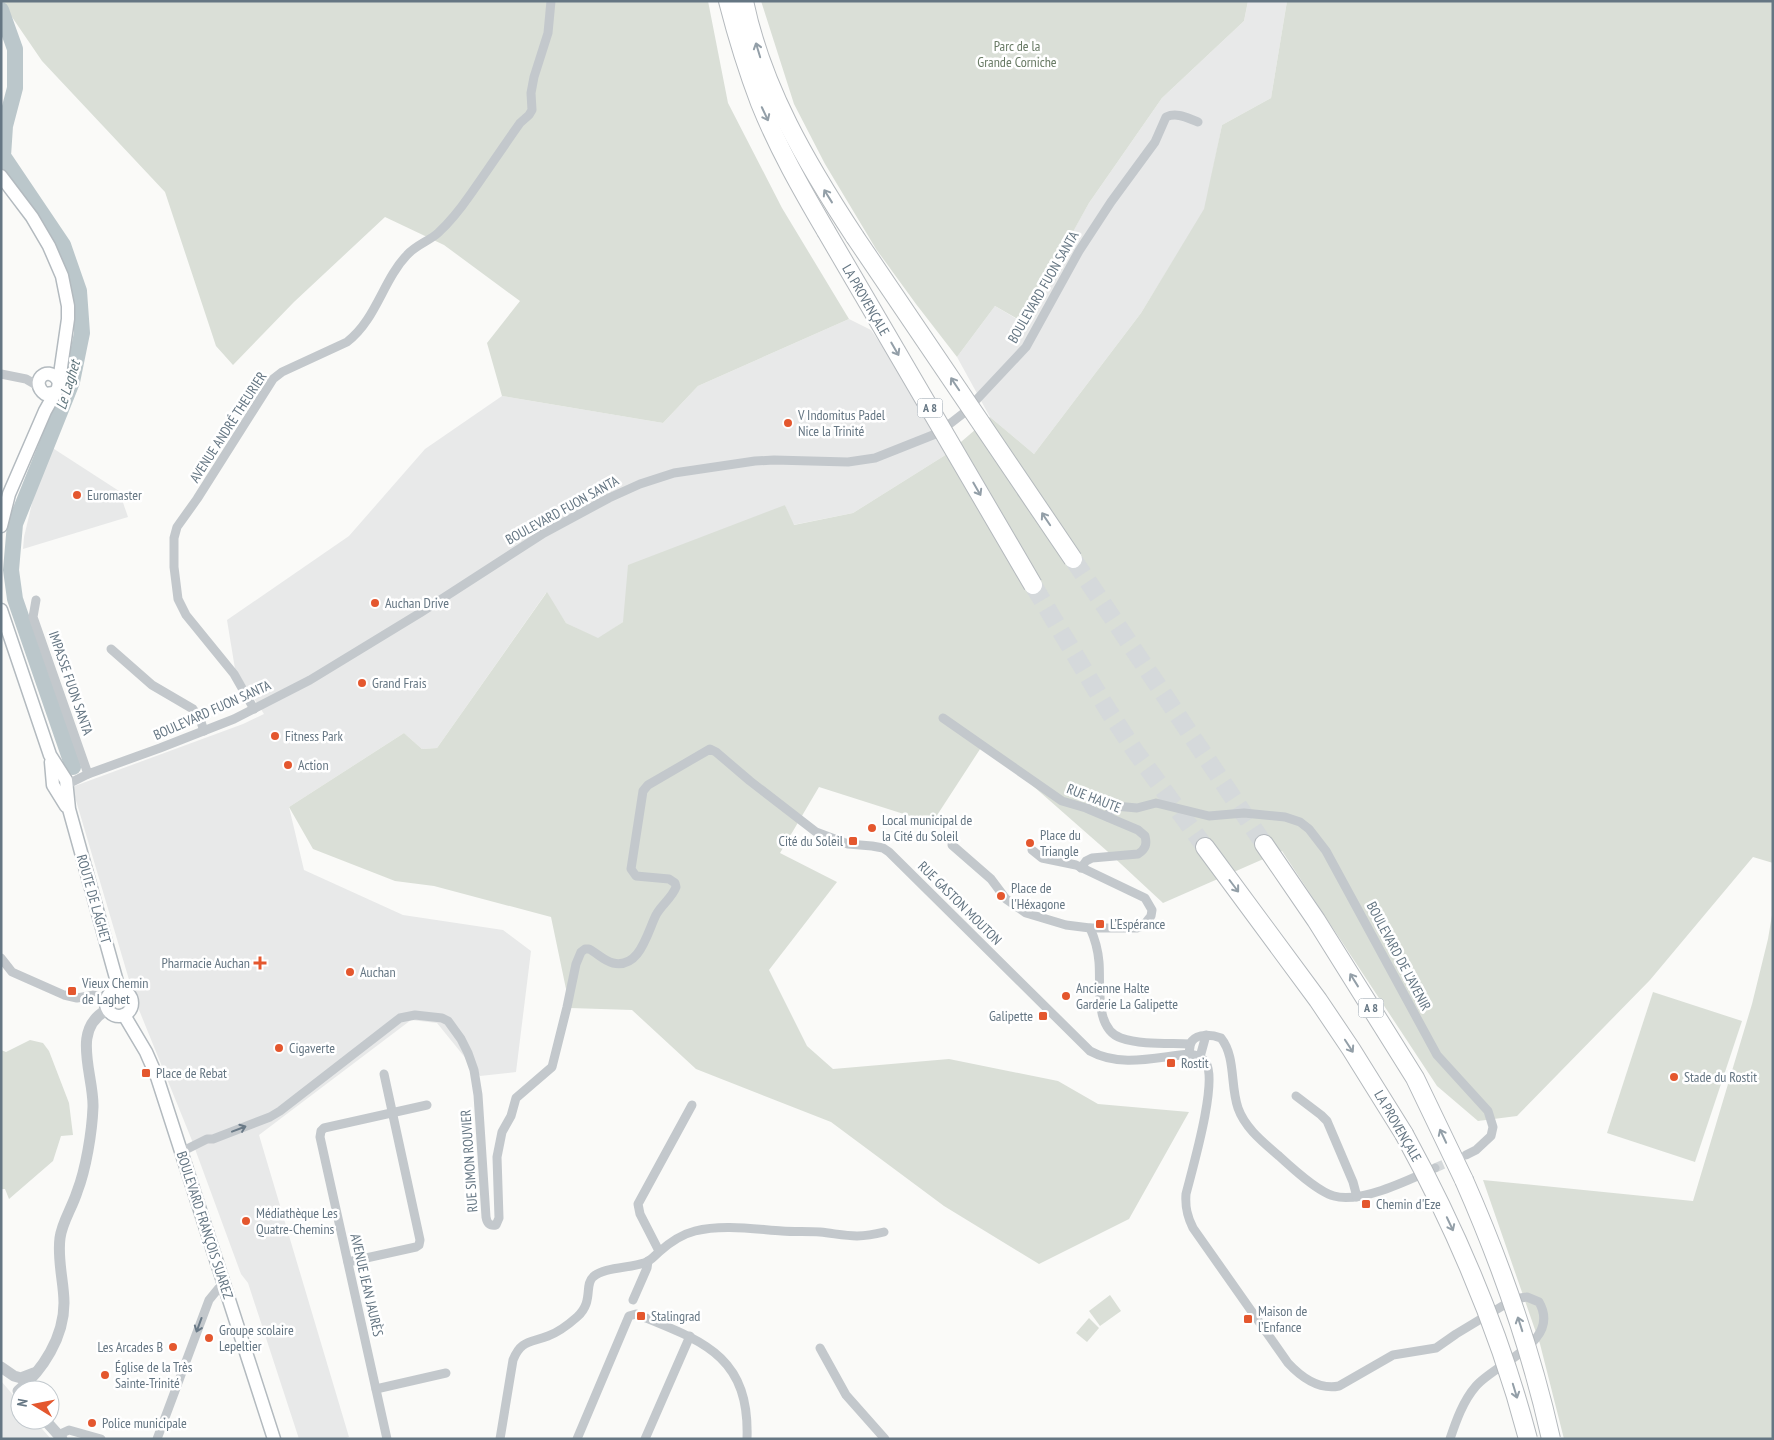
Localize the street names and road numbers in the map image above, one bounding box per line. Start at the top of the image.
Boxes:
street label: BOULEVARD FUON SANTA [1004,227,1083,346]
street label: LA PROVENÇALE [838,261,894,339]
street label: AVENUE ANDRÉ THEURIER [185,368,271,486]
road number: A 8 [918,398,942,418]
street label: BOULEVARD FUON SANTA [502,471,622,549]
street label: IMPASSE FUON SANTA [45,629,97,738]
street label: BOULEVARD FUON SANTA [151,676,274,744]
street label: RUE HAUTE [1064,779,1124,817]
street label: ROUTE DE LAGHET [73,852,115,946]
street label: RUE GASTON MOUTON [914,857,1006,949]
street label: BOULEVARD DE L'AVENIR [1363,898,1435,1014]
road number: A 8 [1358,998,1384,1018]
street label: LA PROVENÇALE [1370,1087,1426,1165]
street label: RUE SIMON ROUVIER [456,1109,482,1213]
street label: BOULEVARD FRANÇOIS SUAREZ [173,1149,237,1301]
street label: AVENUE JEAN JAURÈS [346,1232,388,1338]

